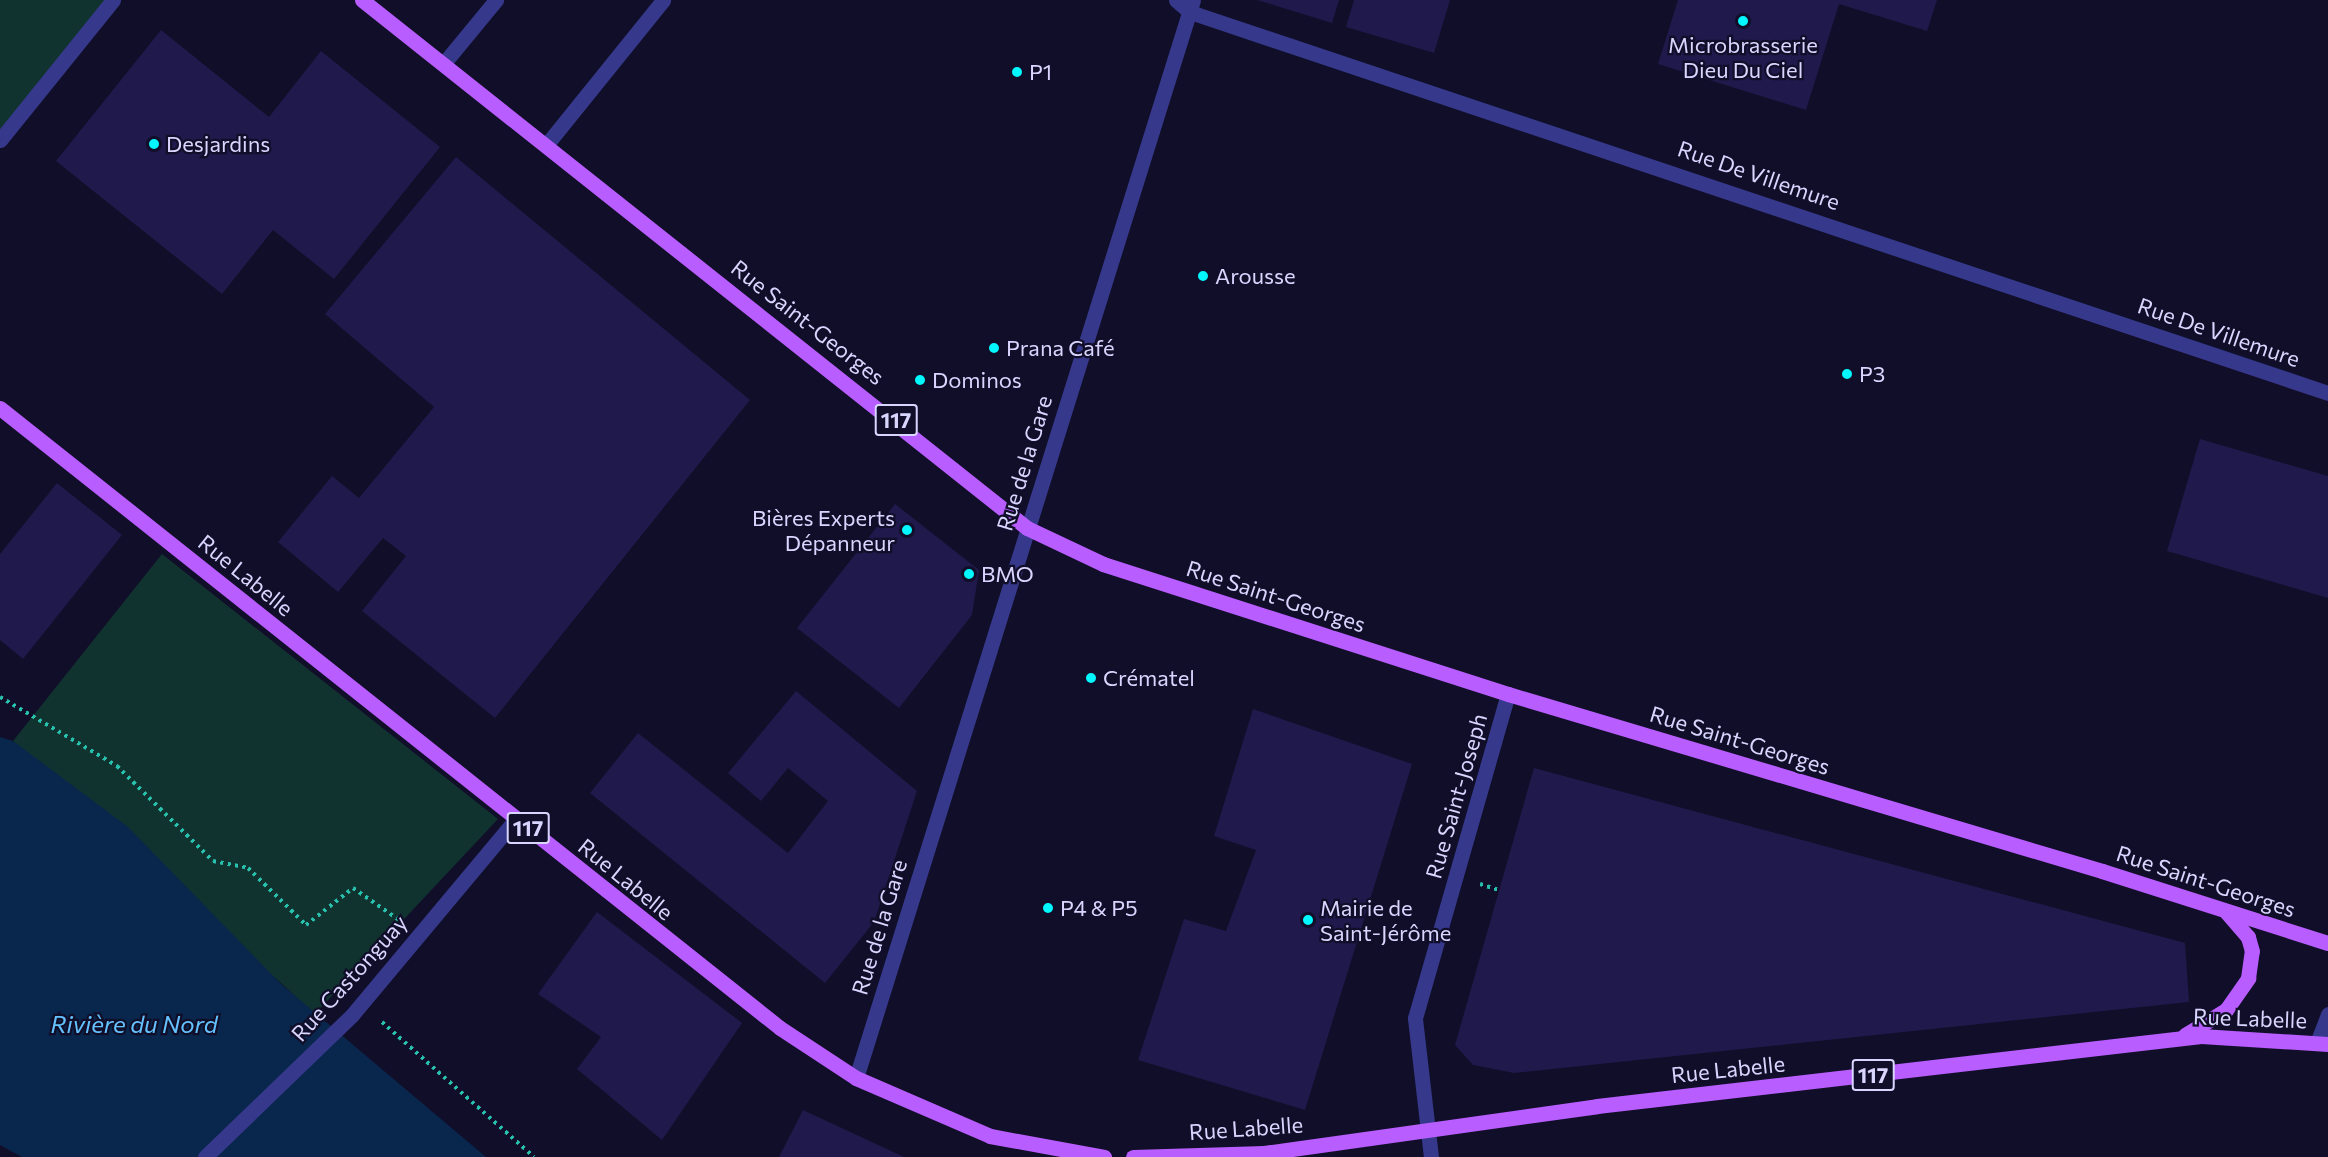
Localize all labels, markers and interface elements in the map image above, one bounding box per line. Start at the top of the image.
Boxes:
marker: Microbrasserie Dieu Du Ciel [1736,14,1750,28]
place label: Microbrasserie Dieu Du Ciel [1668,31,1818,82]
place label: P1 [1029,59,1052,85]
marker: P1 [1010,65,1024,79]
place label: Desjardins [166,131,270,157]
street label: Rue De Villemure [1674,135,1844,215]
marker: Desjardins [147,137,161,151]
street label: Rue Saint-Georges [726,254,890,390]
place label: Arousse [1215,263,1296,289]
marker: Arousse [1196,269,1210,283]
street label: Rue De Villemure [2134,292,2304,372]
place label: Prana Café [1006,335,1115,361]
marker: Prana Café [987,341,1001,355]
place label: P3 [1859,361,1885,387]
place label: Dominos [932,367,1022,393]
marker: P3 [1840,367,1854,381]
marker: Dominos [913,373,927,387]
street label: Rue de la Gare [991,392,1057,534]
road number: 117 [874,402,918,438]
place label: Bières Experts Dépanneur [752,504,895,556]
marker: Bières Experts Dépanneur [900,523,914,537]
street label: Rue Labelle [193,529,299,621]
street label: Rue Saint-Georges [1183,555,1369,637]
place label: BMO [981,561,1034,587]
marker: BMO [962,567,976,581]
place label: Crématel [1103,665,1195,691]
marker: Crématel [1084,671,1098,685]
street label: Rue Saint-Georges [1647,700,1833,780]
street label: Rue Saint-Joseph [1420,711,1492,881]
road number: 117 [506,810,550,846]
street label: Rue Labelle [573,833,679,925]
street label: Rue Saint-Georges [2113,840,2299,922]
street label: Rue de la Gare [846,856,912,998]
place label: Mairie de Saint-Jérôme [1320,894,1451,945]
place label: P4 & P5 [1060,895,1138,921]
marker: P4 & P5 [1041,901,1055,915]
street label: Rue Castonguay [285,909,413,1047]
marker: Mairie de Saint-Jérôme [1301,913,1315,927]
street label: Rue Labelle [2192,1003,2308,1033]
water label: Rivière du Nord [50,1010,218,1038]
street label: Rue Labelle [1670,1050,1786,1088]
road number: 117 [1850,1057,1896,1093]
street label: Rue Labelle [1188,1111,1304,1145]

